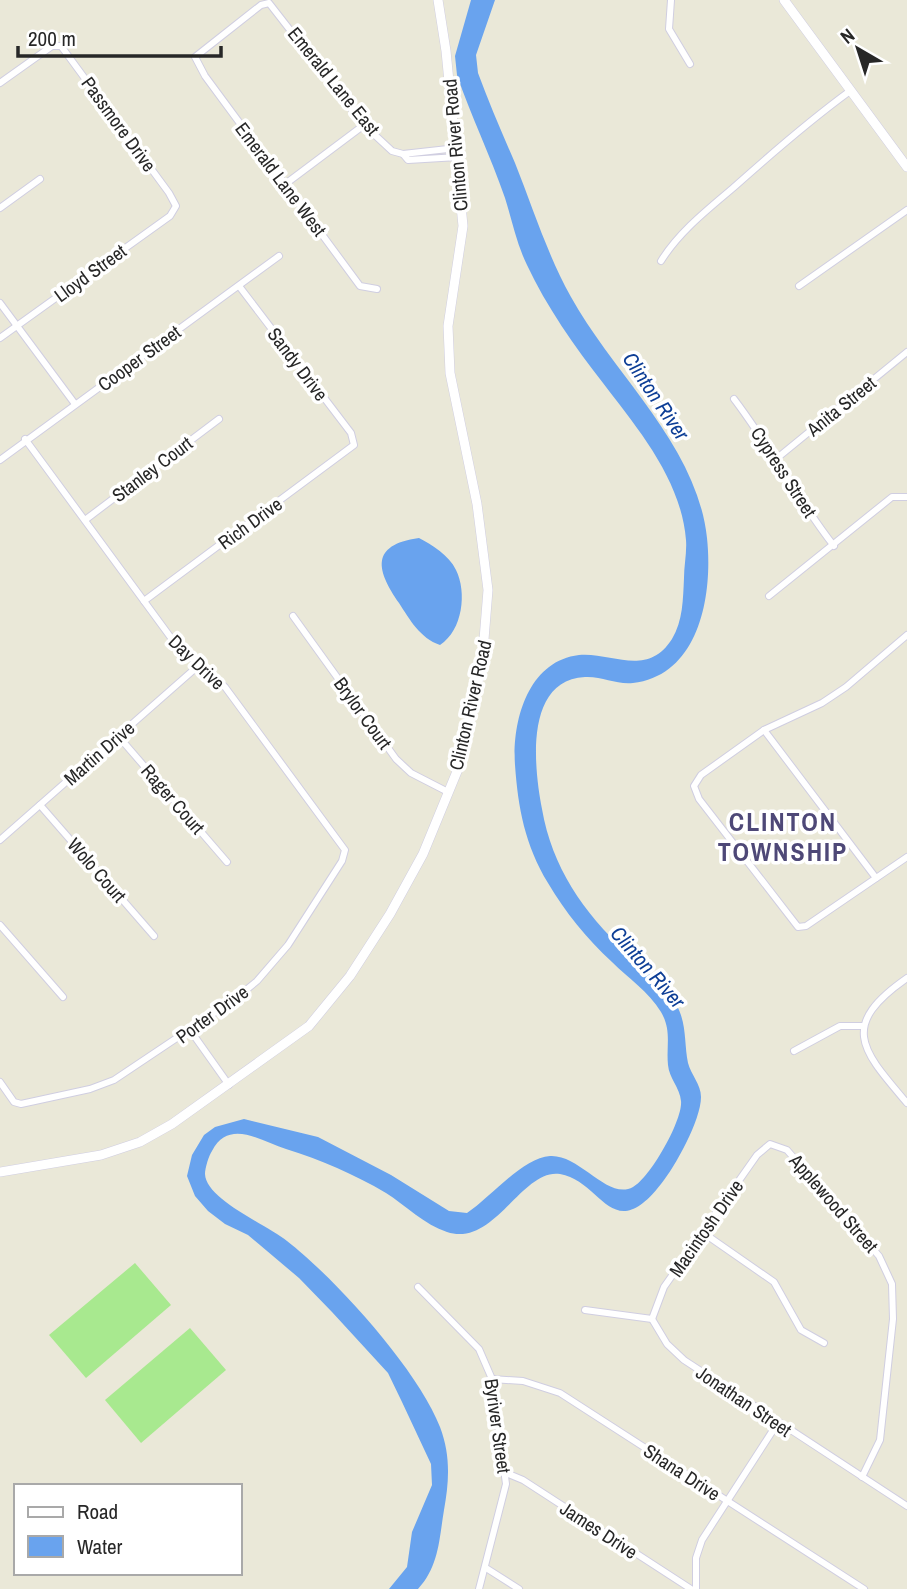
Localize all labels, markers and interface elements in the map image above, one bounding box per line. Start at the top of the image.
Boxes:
scale bar [18,14,220,58]
north arrow [823,14,893,84]
street label: Emerald Lane East [282,21,386,141]
text: N [835,22,860,49]
text: 200 m [28,24,76,53]
street label: Passmore Drive [76,71,162,177]
street label: Clinton River Road [436,78,474,212]
street label: Emerald Lane West [230,117,333,242]
street label: Lloyd Street [49,238,132,308]
street label: Cooper Street [92,319,186,397]
street label: Sandy Drive [262,322,334,406]
water label: Clinton River [616,346,697,447]
street label: Anita Street [800,370,882,443]
street label: Cypress Street [745,422,823,523]
street label: Stanley Court [106,430,198,508]
street label: Rich Drive [213,491,287,555]
street label: Day Drive [163,629,231,695]
street label: Clinton River Road [442,638,498,772]
street label: Brylor Court [328,672,398,755]
street label: Martin Drive [58,715,140,791]
street label: Rager Court [135,758,211,840]
district label: CLINTON TOWNSHIP [718,804,848,869]
street label: Wolo Court [62,832,133,908]
water label: Clinton River [604,920,693,1015]
street label: Porter Drive [170,979,254,1049]
street label: Applewood Street [783,1147,885,1258]
street label: Macintosh Drive [663,1174,749,1282]
street label: Jonathan Street [691,1359,797,1443]
street label: Byriver Street [478,1377,518,1476]
street label: Shana Drive [639,1438,725,1506]
legend [14,1484,242,1575]
street label: James Drive [555,1495,643,1565]
text: Road [77,1497,118,1526]
text: Water [77,1532,123,1561]

